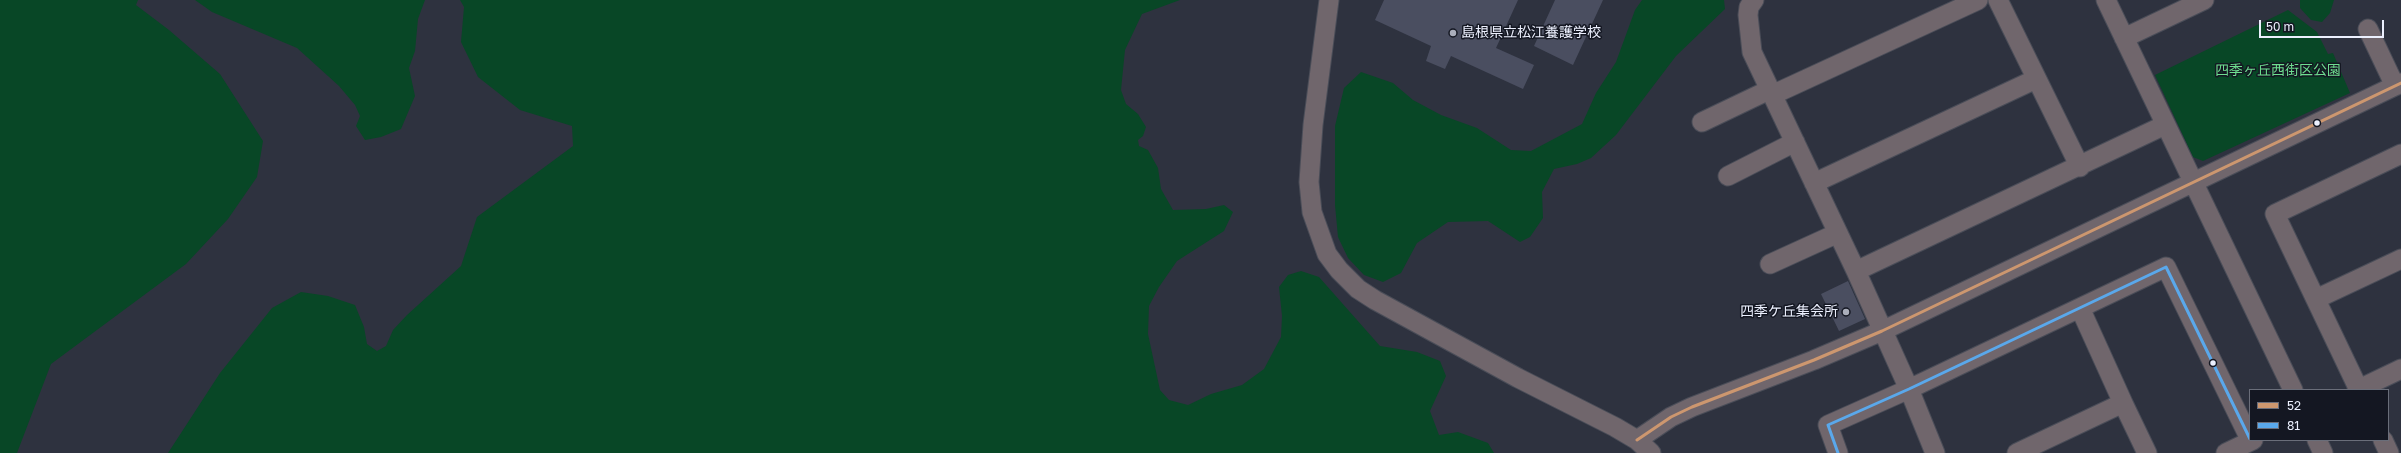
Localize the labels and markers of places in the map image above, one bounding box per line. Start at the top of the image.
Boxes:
place label: 島根県立松江養護学校 [1461,25,1601,41]
marker: 島根県立松江養護学校 [1448,28,1458,38]
unlabelled marker [2312,118,2322,128]
place label: 四季ケ丘集会所 [1740,304,1838,320]
marker: 四季ケ丘集会所 [1841,307,1851,317]
unlabelled marker [2208,358,2218,368]

